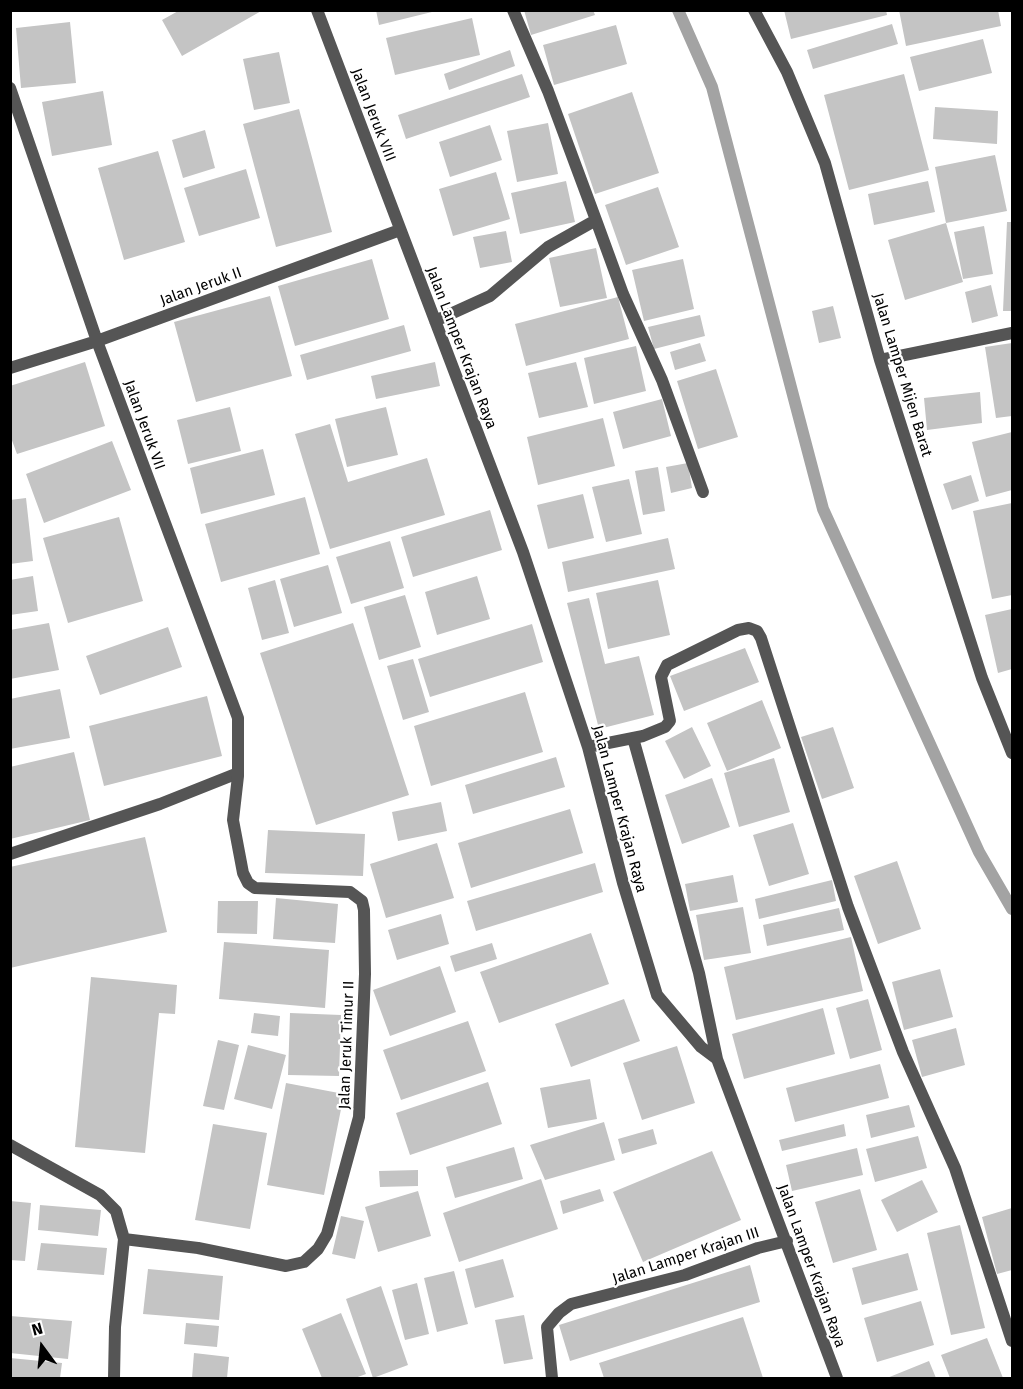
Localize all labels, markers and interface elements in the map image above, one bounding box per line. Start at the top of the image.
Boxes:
street label: Jalan Jeruk VIII [347,66,399,164]
street label: Jalan Jeruk II [158,264,244,310]
street label: Jalan Lamper Krajan Raya [422,264,500,432]
street label: Jalan Lamper Mijen Barat [869,291,935,459]
street label: Jalan Jeruk VII [119,378,169,472]
street label: Jalan Lamper Krajan Raya [588,723,650,895]
street label: Jalan Jeruk Timur II [336,980,358,1110]
street label: Jalan Lamper Krajan Raya [773,1182,849,1350]
street label: Jalan Lamper Krajan III [610,1224,762,1288]
north arrow [12,1317,72,1377]
text: N [30,1319,45,1340]

